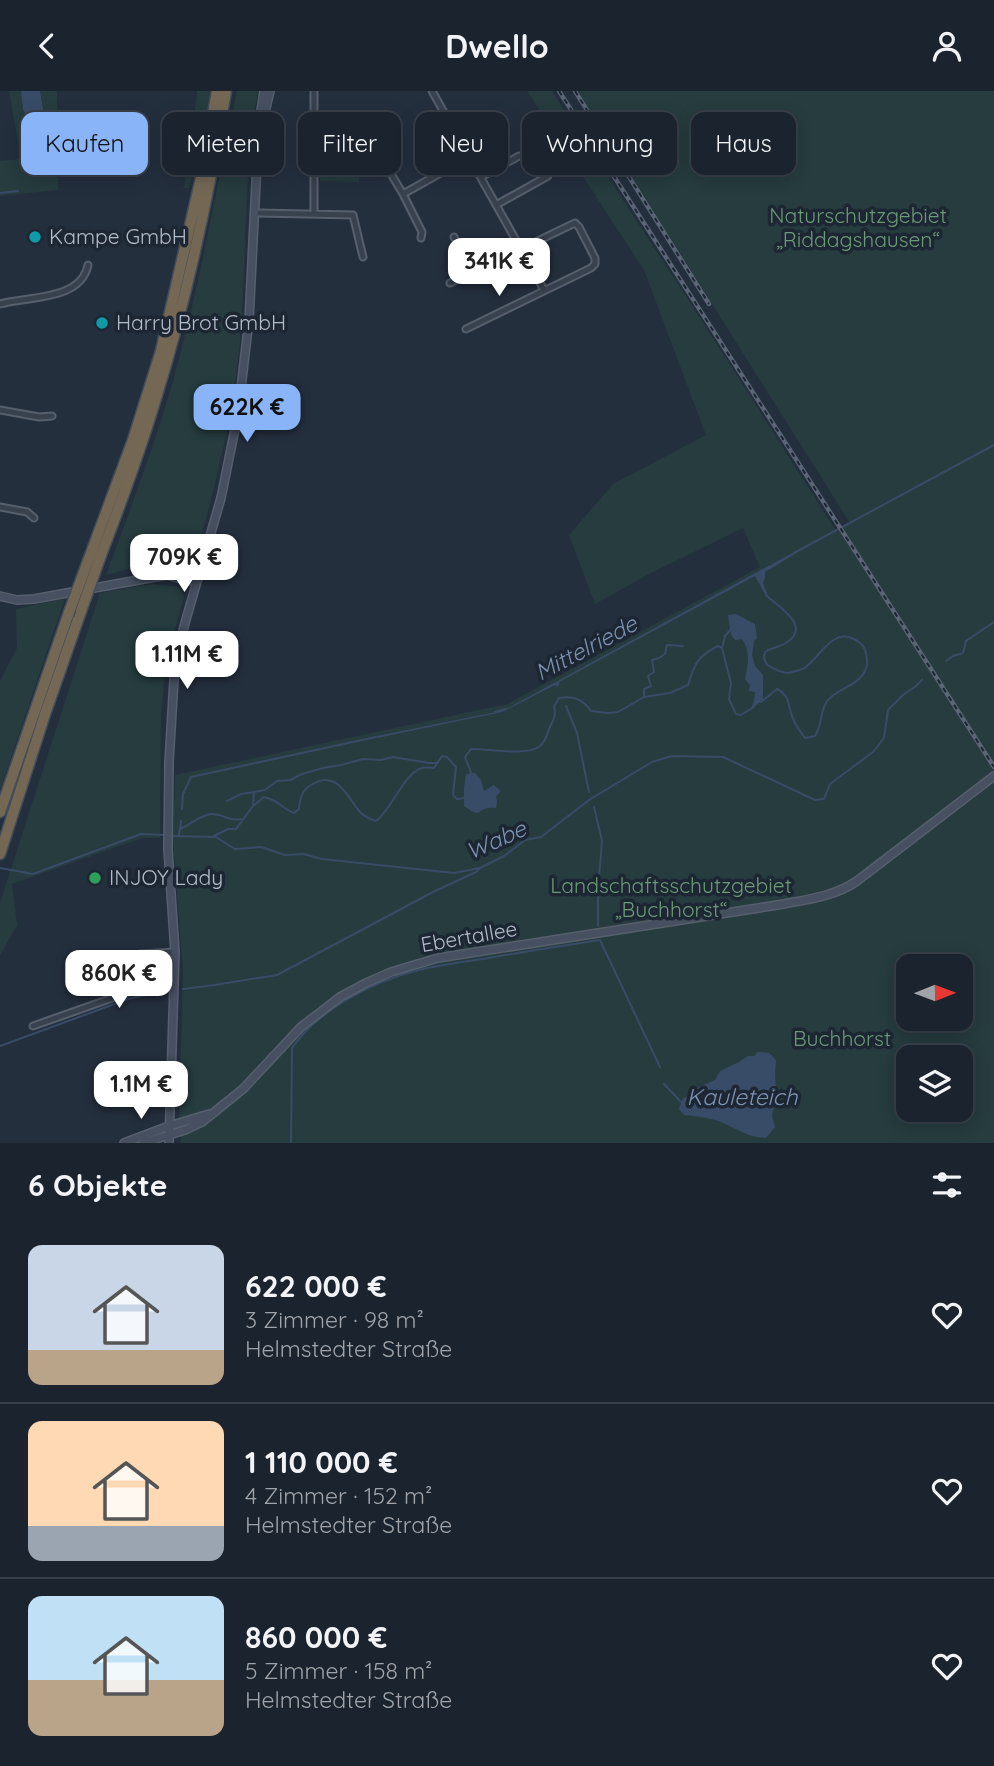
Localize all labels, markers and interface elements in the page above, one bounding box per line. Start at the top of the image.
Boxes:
text: Dwello [445,26,549,66]
icon: back [28,27,66,65]
icon: person [928,27,966,65]
chip: Kaufen [21,112,148,175]
chip: Mieten [162,112,284,175]
chip: Filter [298,112,401,175]
chip: Neu [415,112,508,175]
chip: Wohnung [522,112,677,175]
chip: Haus [691,112,796,175]
park label: Naturschutzgebiet „Riddagshausen“ [769,202,947,252]
place label: Kampe GmbH [49,223,187,249]
marker: Kampe GmbH [27,229,43,245]
pin: 341K € [442,239,556,298]
text: 341K € [464,246,534,275]
place label: Harry Brot GmbH [116,309,286,335]
marker: Harry Brot GmbH [94,315,110,331]
pin: 622K € [190,385,304,444]
text: 622K € [210,392,284,421]
pin: 709K € [127,535,241,594]
text: 709K € [146,542,222,571]
water label: Mittelriede [530,608,643,687]
pin: 1.11M € [122,631,252,691]
text: 1.11M € [151,639,223,668]
water label: Wabe [461,813,531,866]
place label: INJOY Lady [109,864,223,890]
marker: INJOY Lady [87,870,103,886]
park label: Landschaftsschutzgebiet „Buchhorst“ [550,872,792,922]
street label: Ebertallee [418,915,519,957]
pin: 860K € [62,951,176,1010]
north arrow [896,954,973,1031]
map controls [896,954,973,1122]
text: 860K € [81,958,157,987]
park label: Buchhorst [793,1025,891,1051]
button: layers [896,1045,973,1122]
pin: 1.1M € [84,1061,198,1121]
text: 1.1M € [110,1069,172,1098]
water label: Kauleteich [687,1082,798,1111]
text: 6 Objekte [28,1166,167,1204]
icon: filters [928,1166,966,1204]
text: 622 000 € [245,1267,387,1305]
icon: home [84,1273,168,1357]
icon: heart [928,1296,966,1334]
text: 3 Zimmer · 98 m² [245,1305,424,1334]
text: Helmstedter Straße [245,1334,452,1363]
text: 1 110 000 € [245,1443,398,1481]
icon: home [84,1449,168,1533]
icon: heart [928,1472,966,1510]
text: 4 Zimmer · 152 m² [245,1481,432,1510]
text: Helmstedter Straße [245,1510,452,1539]
text: 860 000 € [245,1618,387,1656]
icon: home [84,1624,168,1708]
icon: heart [928,1647,966,1685]
text: 5 Zimmer · 158 m² [245,1656,432,1685]
text: Helmstedter Straße [245,1685,452,1714]

